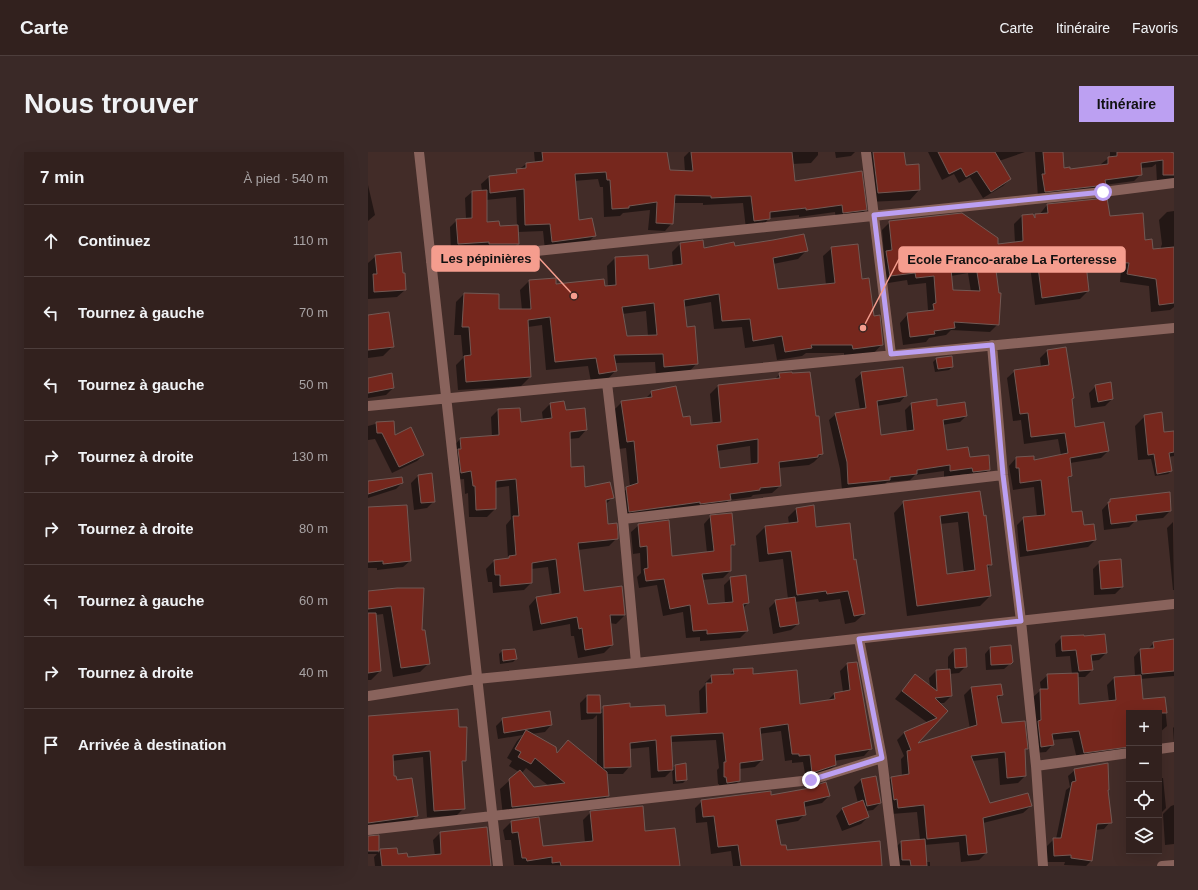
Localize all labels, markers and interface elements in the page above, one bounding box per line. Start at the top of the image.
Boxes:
text: Carte [20,17,69,38]
text: Carte [999,20,1034,36]
text: Itinéraire [1056,20,1110,36]
text: Favoris [1132,20,1178,36]
button: Itinéraire [1079,86,1174,122]
text: Nous trouver [24,88,198,119]
text: 7 min [40,168,84,187]
text: À pied · 540 m [243,171,328,186]
route start [1094,183,1112,201]
icon: ahead [40,230,62,252]
text: Continuez [78,232,151,249]
text: 110 m [293,233,328,248]
callout: Les pépinières [432,246,539,271]
callout: Ecole Franco-arabe La Forteresse [899,247,1125,272]
text: Les pépinières [440,251,532,266]
text: Ecole Franco-arabe La Forteresse [907,252,1117,267]
icon: left [40,302,62,324]
text: Tournez à gauche [78,304,204,321]
text: 70 m [299,305,328,320]
icon: left [40,374,62,396]
text: Tournez à gauche [78,376,204,393]
text: 50 m [299,377,328,392]
icon: right [40,446,62,468]
text: Tournez à droite [78,448,194,465]
text: 130 m [292,449,328,464]
icon: right [40,518,62,540]
text: Tournez à droite [78,520,194,537]
text: 80 m [299,521,328,536]
icon: left [40,590,62,612]
text: Tournez à gauche [78,592,204,609]
text: 60 m [299,593,328,608]
icon: right [40,662,62,684]
text: Tournez à droite [78,664,194,681]
text: 40 m [299,665,328,680]
map controls [1126,710,1162,854]
button: + [1126,710,1162,746]
icon: arrive [40,734,62,756]
text: Arrivée à destination [78,736,226,753]
button: − [1126,746,1162,782]
route end [802,771,820,789]
button: locate [1126,782,1162,818]
button: layers [1126,818,1162,854]

